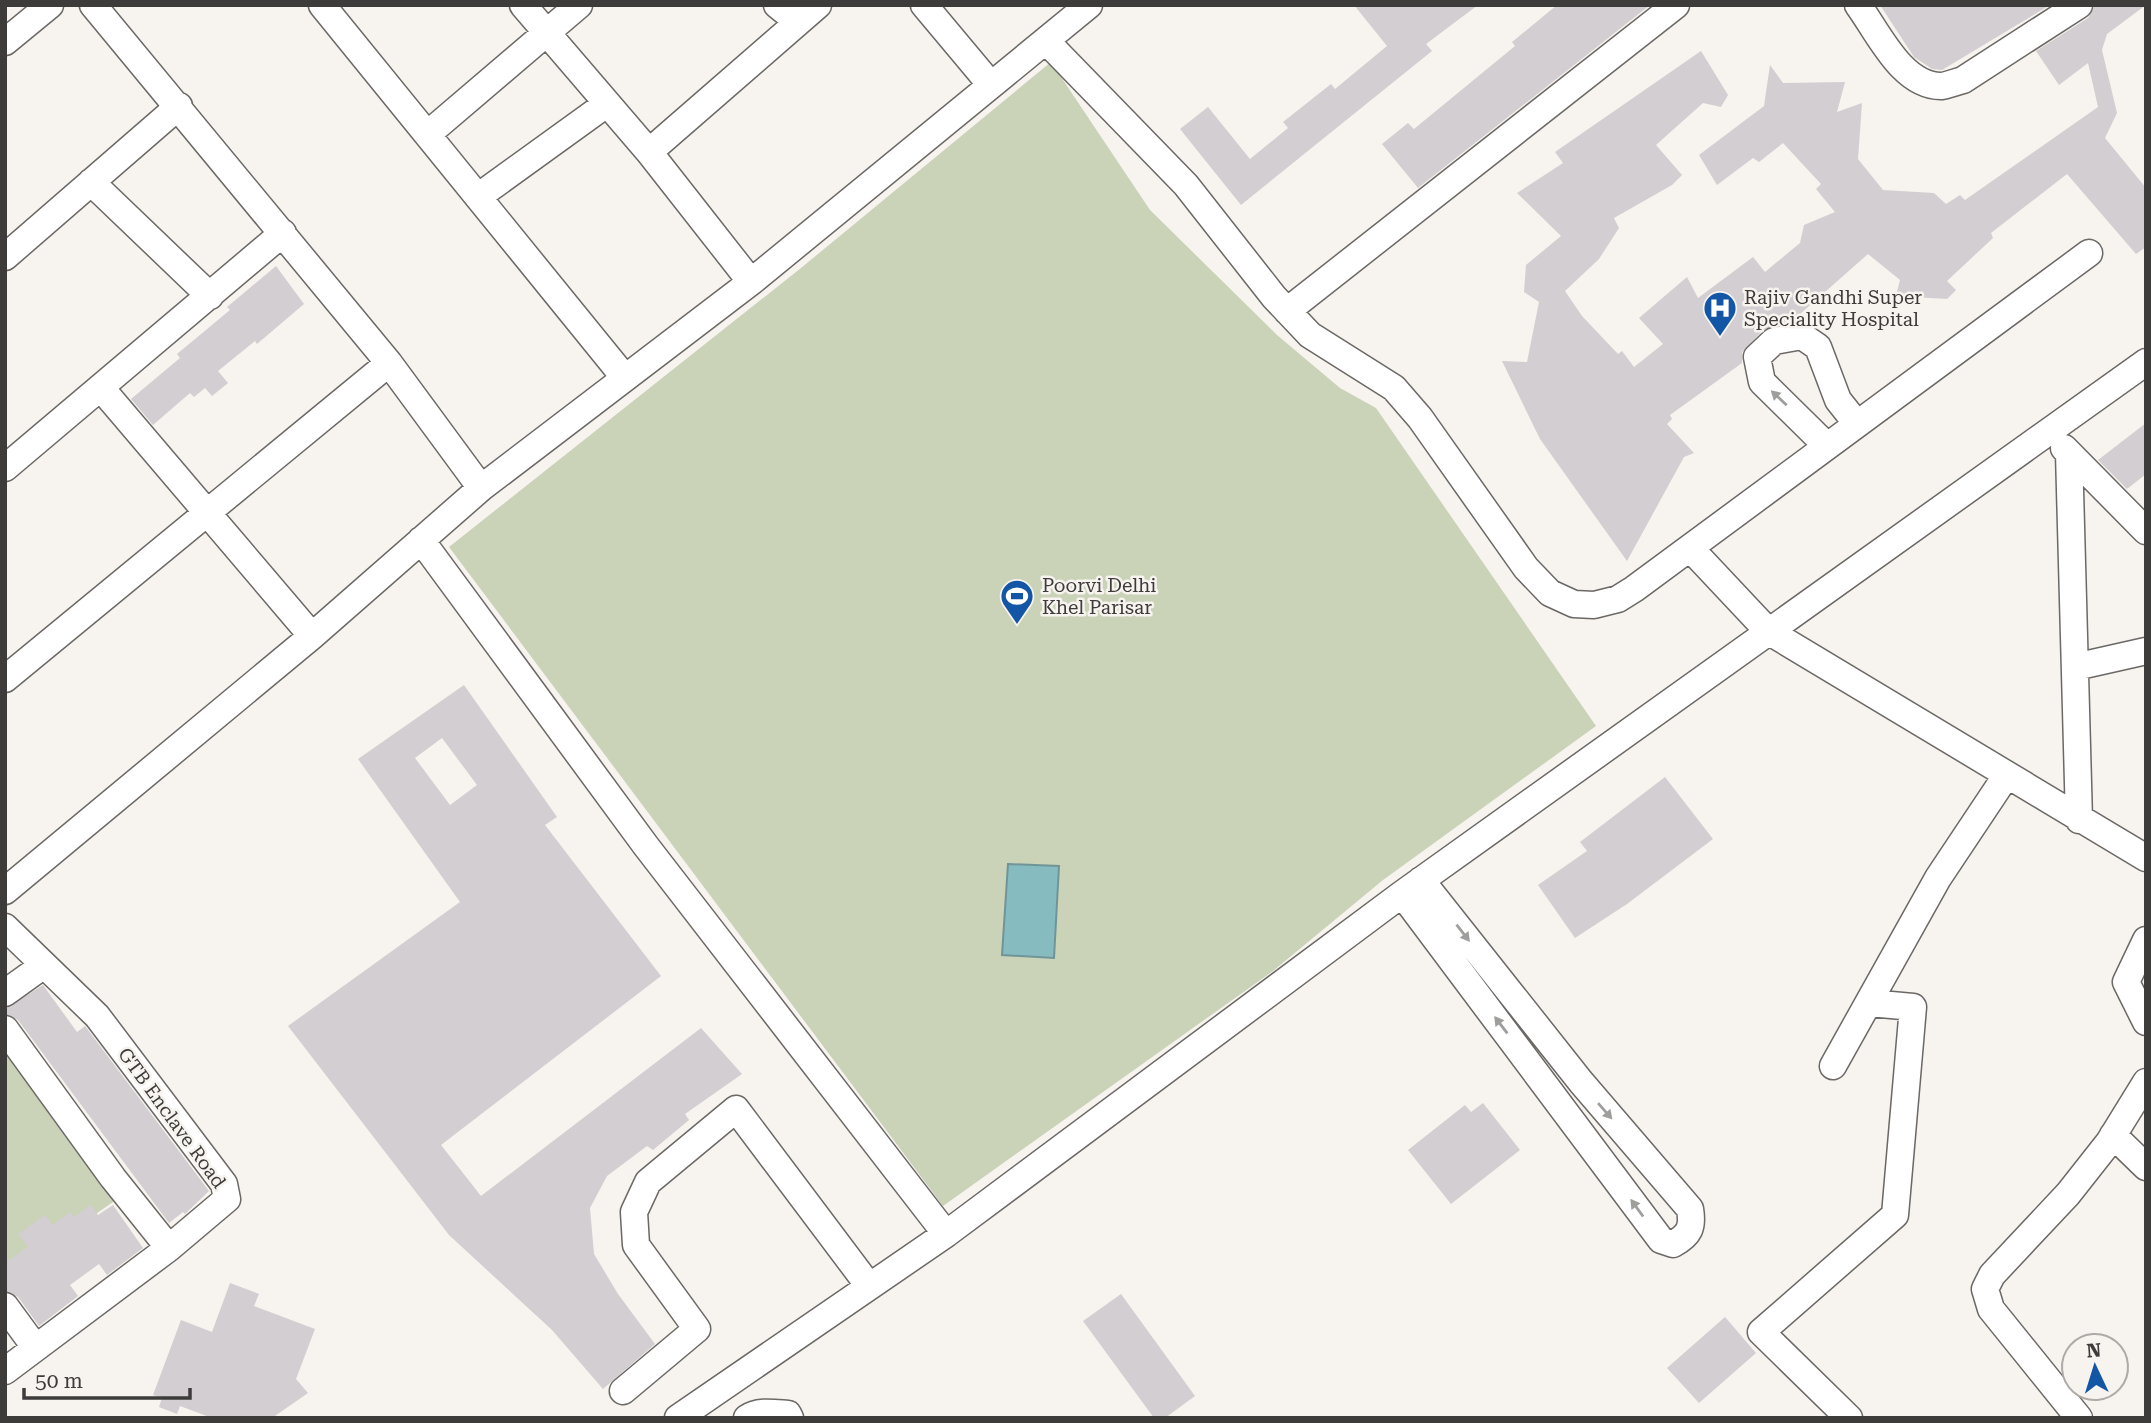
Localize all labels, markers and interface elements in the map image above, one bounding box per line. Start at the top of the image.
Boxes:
place label: Rajiv Gandhi Super Speciality Hospital [1744,286,1922,331]
hospital icon: Rajiv Gandhi Super Speciality Hospital [1701,289,1739,338]
one-way arrow [1771,390,1788,406]
place label: Poorvi Delhi Khel Parisar [1042,574,1156,619]
sports icon: Poorvi Delhi Khel Parisar [998,577,1036,626]
one-way arrow [1455,925,1470,942]
one-way arrow [1494,1016,1508,1034]
street label: GTB Enclave Road [113,1043,231,1193]
one-way arrow [1597,1102,1613,1120]
one-way arrow [1630,1198,1644,1217]
north arrow [2060,1332,2130,1402]
text: N [2086,1339,2102,1363]
scale bar [24,1356,191,1400]
text: 50 m [35,1369,83,1393]

